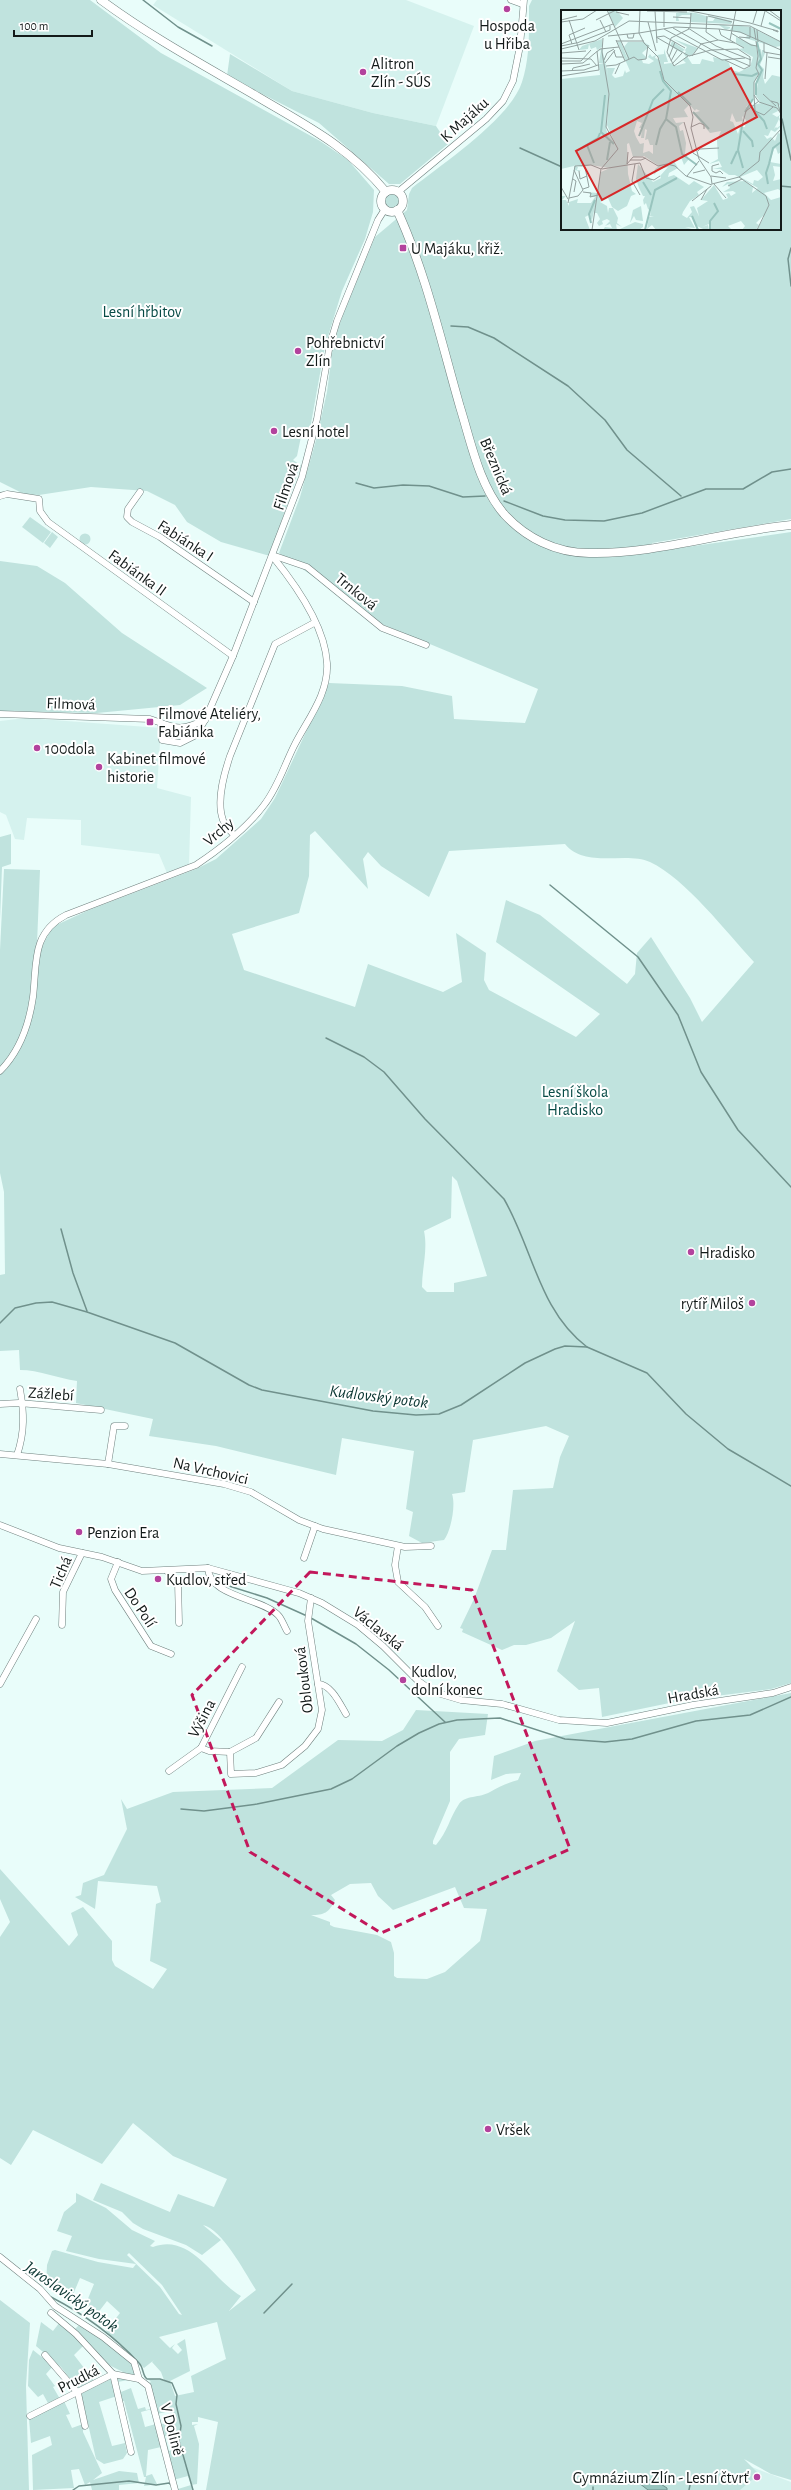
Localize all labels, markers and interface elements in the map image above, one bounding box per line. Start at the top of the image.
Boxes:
marker: Hospoda u Hřiba [502,4,512,14]
inset map [561,10,781,230]
scale bar [14,12,92,38]
place label: Hospoda u Hřiba [479,18,535,52]
text: 100 m [20,20,48,32]
place label: Alitron Zlín - SÚS [371,56,431,90]
marker: Alitron Zlín - SÚS [358,67,368,77]
street label: K Majáku [438,94,492,146]
place label: U Majáku, křiž. [411,241,504,258]
marker: U Majáku, křiž. [398,243,408,253]
park label: Lesní hřbitov [102,304,182,320]
place label: Pohřebnictví Zlín [306,335,384,369]
marker: Pohřebnictví Zlín [293,346,303,356]
place label: Lesní hotel [282,424,349,440]
marker: Lesní hotel [269,426,279,436]
street label: Březnická [477,436,515,497]
street label: Filmová [270,461,302,512]
street label: Fabiánka I [155,517,216,565]
street label: Fabiánka II [106,547,169,599]
street label: Trnková [332,570,380,613]
street label: Filmová [46,695,96,713]
place label: Filmové Ateliéry, Fabiánka [158,706,261,740]
marker: Filmové Ateliéry, Fabiánka [145,717,155,727]
place label: 100dola [45,741,95,757]
marker: 100dola [32,743,42,753]
place label: Kabinet filmové historie [107,751,206,785]
marker: Kabinet filmové historie [94,762,104,772]
street label: Vrchy [200,814,238,850]
park label: Lesní škola Hradisko [542,1084,608,1118]
place label: Hradisko [699,1245,755,1261]
marker: Hradisko [686,1247,696,1257]
place label: rytíř Miloš [681,1296,744,1313]
marker: rytíř Miloš [747,1298,757,1308]
water label: Kudlovský potok [328,1382,429,1412]
street label: Zážlebí [27,1384,74,1404]
street label: Na Vrchovici [172,1455,250,1487]
place label: Penzion Era [87,1525,159,1541]
marker: Penzion Era [74,1527,84,1537]
street label: Tichá [47,1554,75,1591]
place label: Kudlov, střed [166,1572,246,1588]
marker: Kudlov, střed [153,1574,163,1584]
street label: Do Polí [121,1585,159,1630]
street label: Václavská [350,1604,407,1654]
street label: Oblouková [292,1646,316,1714]
place label: Kudlov, dolní konec [411,1664,482,1698]
marker: Kudlov, dolní konec [398,1675,408,1685]
street label: Hradská [666,1682,720,1706]
street label: Výšina [185,1697,219,1741]
place label: Vršek [496,2122,531,2138]
marker: Vršek [483,2124,493,2134]
water label: Jaroslavický potok [20,2257,122,2336]
street label: Prudká [55,2362,102,2396]
street label: V Dolině [157,2401,187,2457]
place label: Gymnázium Zlín - Lesní čtvrť [573,2470,749,2487]
marker: Gymnázium Zlín - Lesní čtvrť [752,2472,762,2482]

